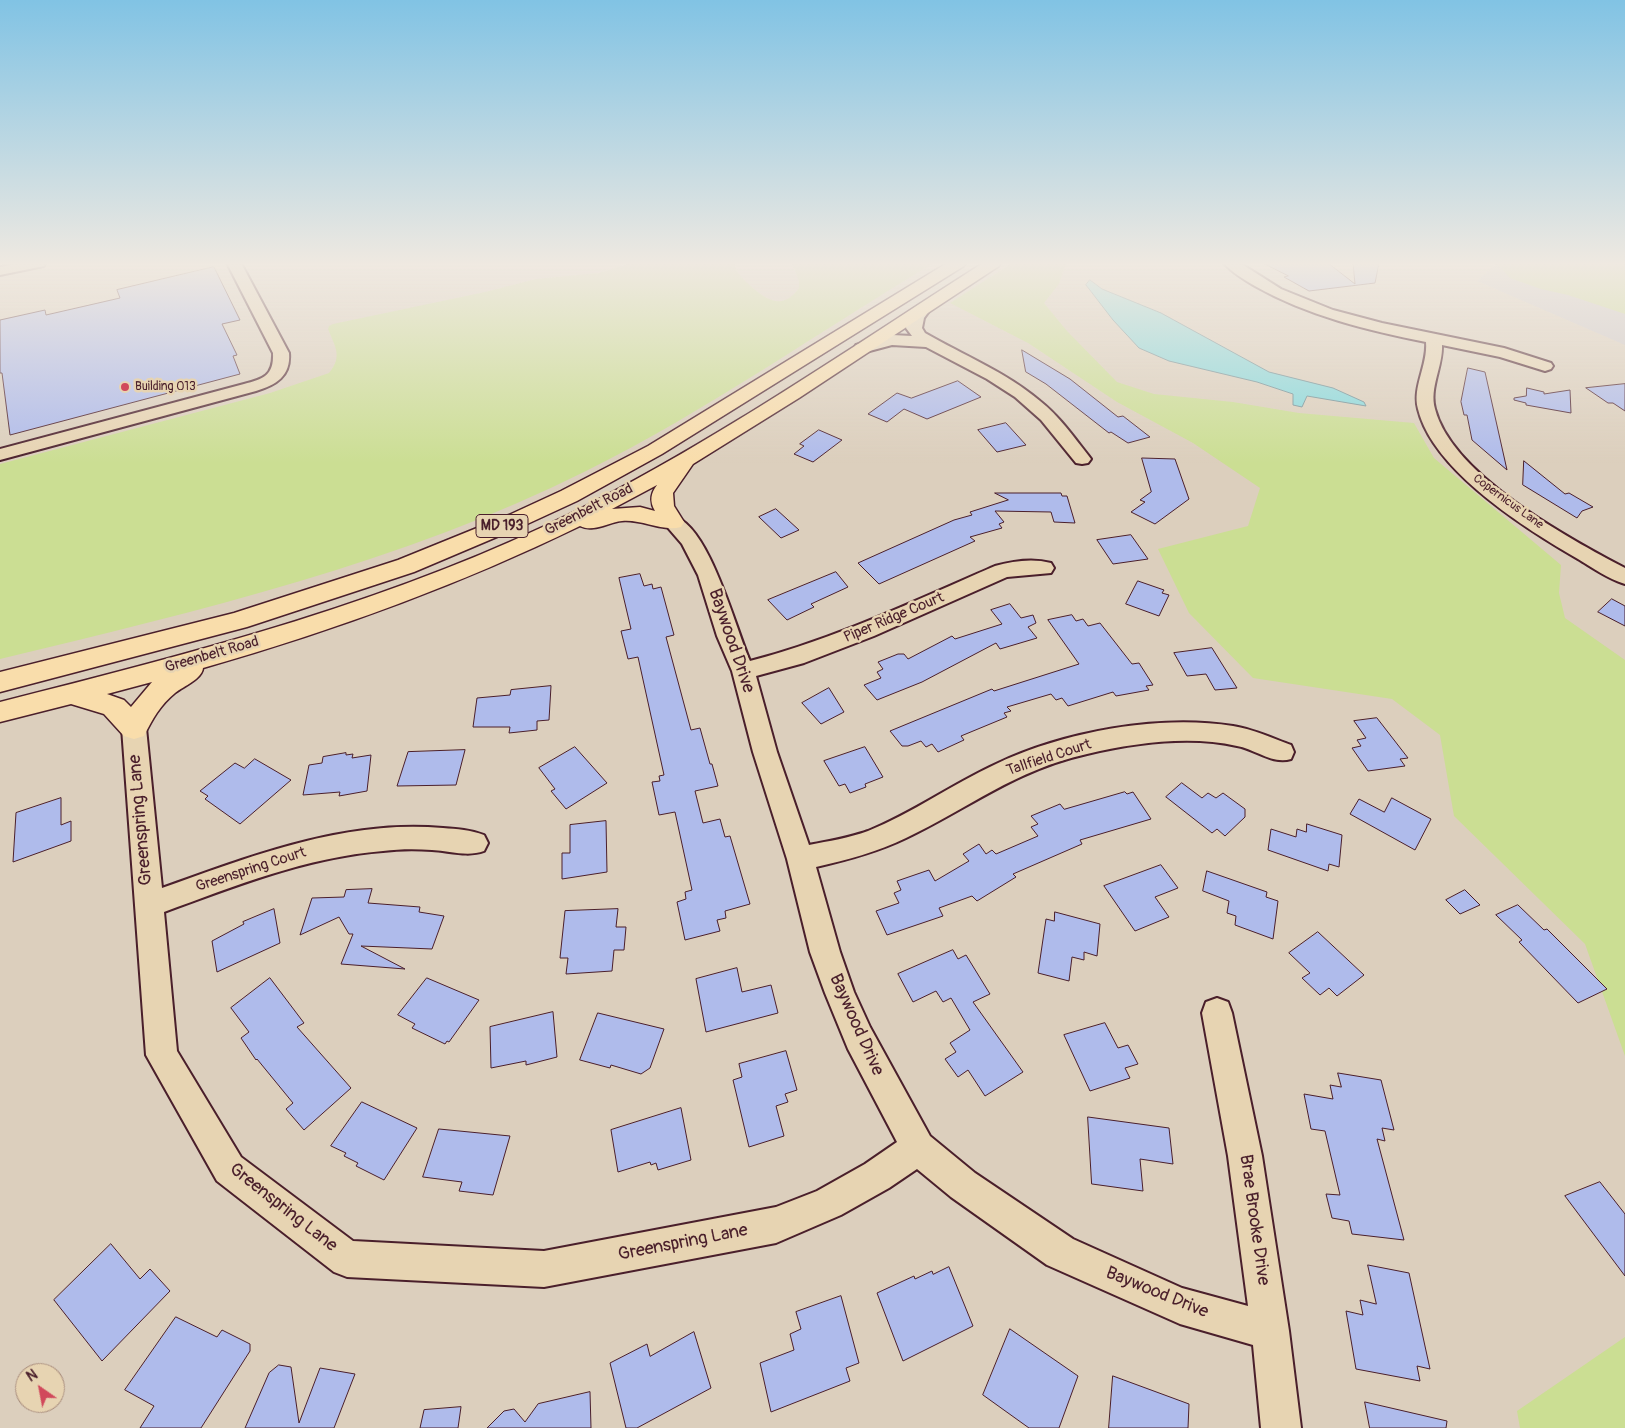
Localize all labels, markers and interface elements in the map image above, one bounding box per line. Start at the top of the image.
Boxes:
place label: Building 013 [135,380,196,394]
marker: Building 013 [119,381,131,393]
street label: Copernicus Lane [1470,472,1546,532]
street label: Greenbelt Road [542,480,636,540]
road number: MD 193 [476,514,528,538]
street label: Baywood Drive [703,586,759,696]
street label: Piper Ridge Court [841,589,947,647]
street label: Greenbelt Road [163,633,261,677]
street label: Tallfield Court [1004,736,1094,780]
street label: Greenspring Lane [125,754,157,886]
street label: Greenspring Court [194,844,308,896]
street label: Baywood Drive [824,971,888,1079]
street label: Brae Brooke Drive [1234,1153,1274,1287]
street label: Greenspring Lane [225,1159,341,1257]
street label: Greenspring Lane [616,1220,750,1266]
street label: Baywood Drive [1102,1263,1212,1323]
north arrow [15,1363,65,1413]
text: N [24,1366,41,1386]

